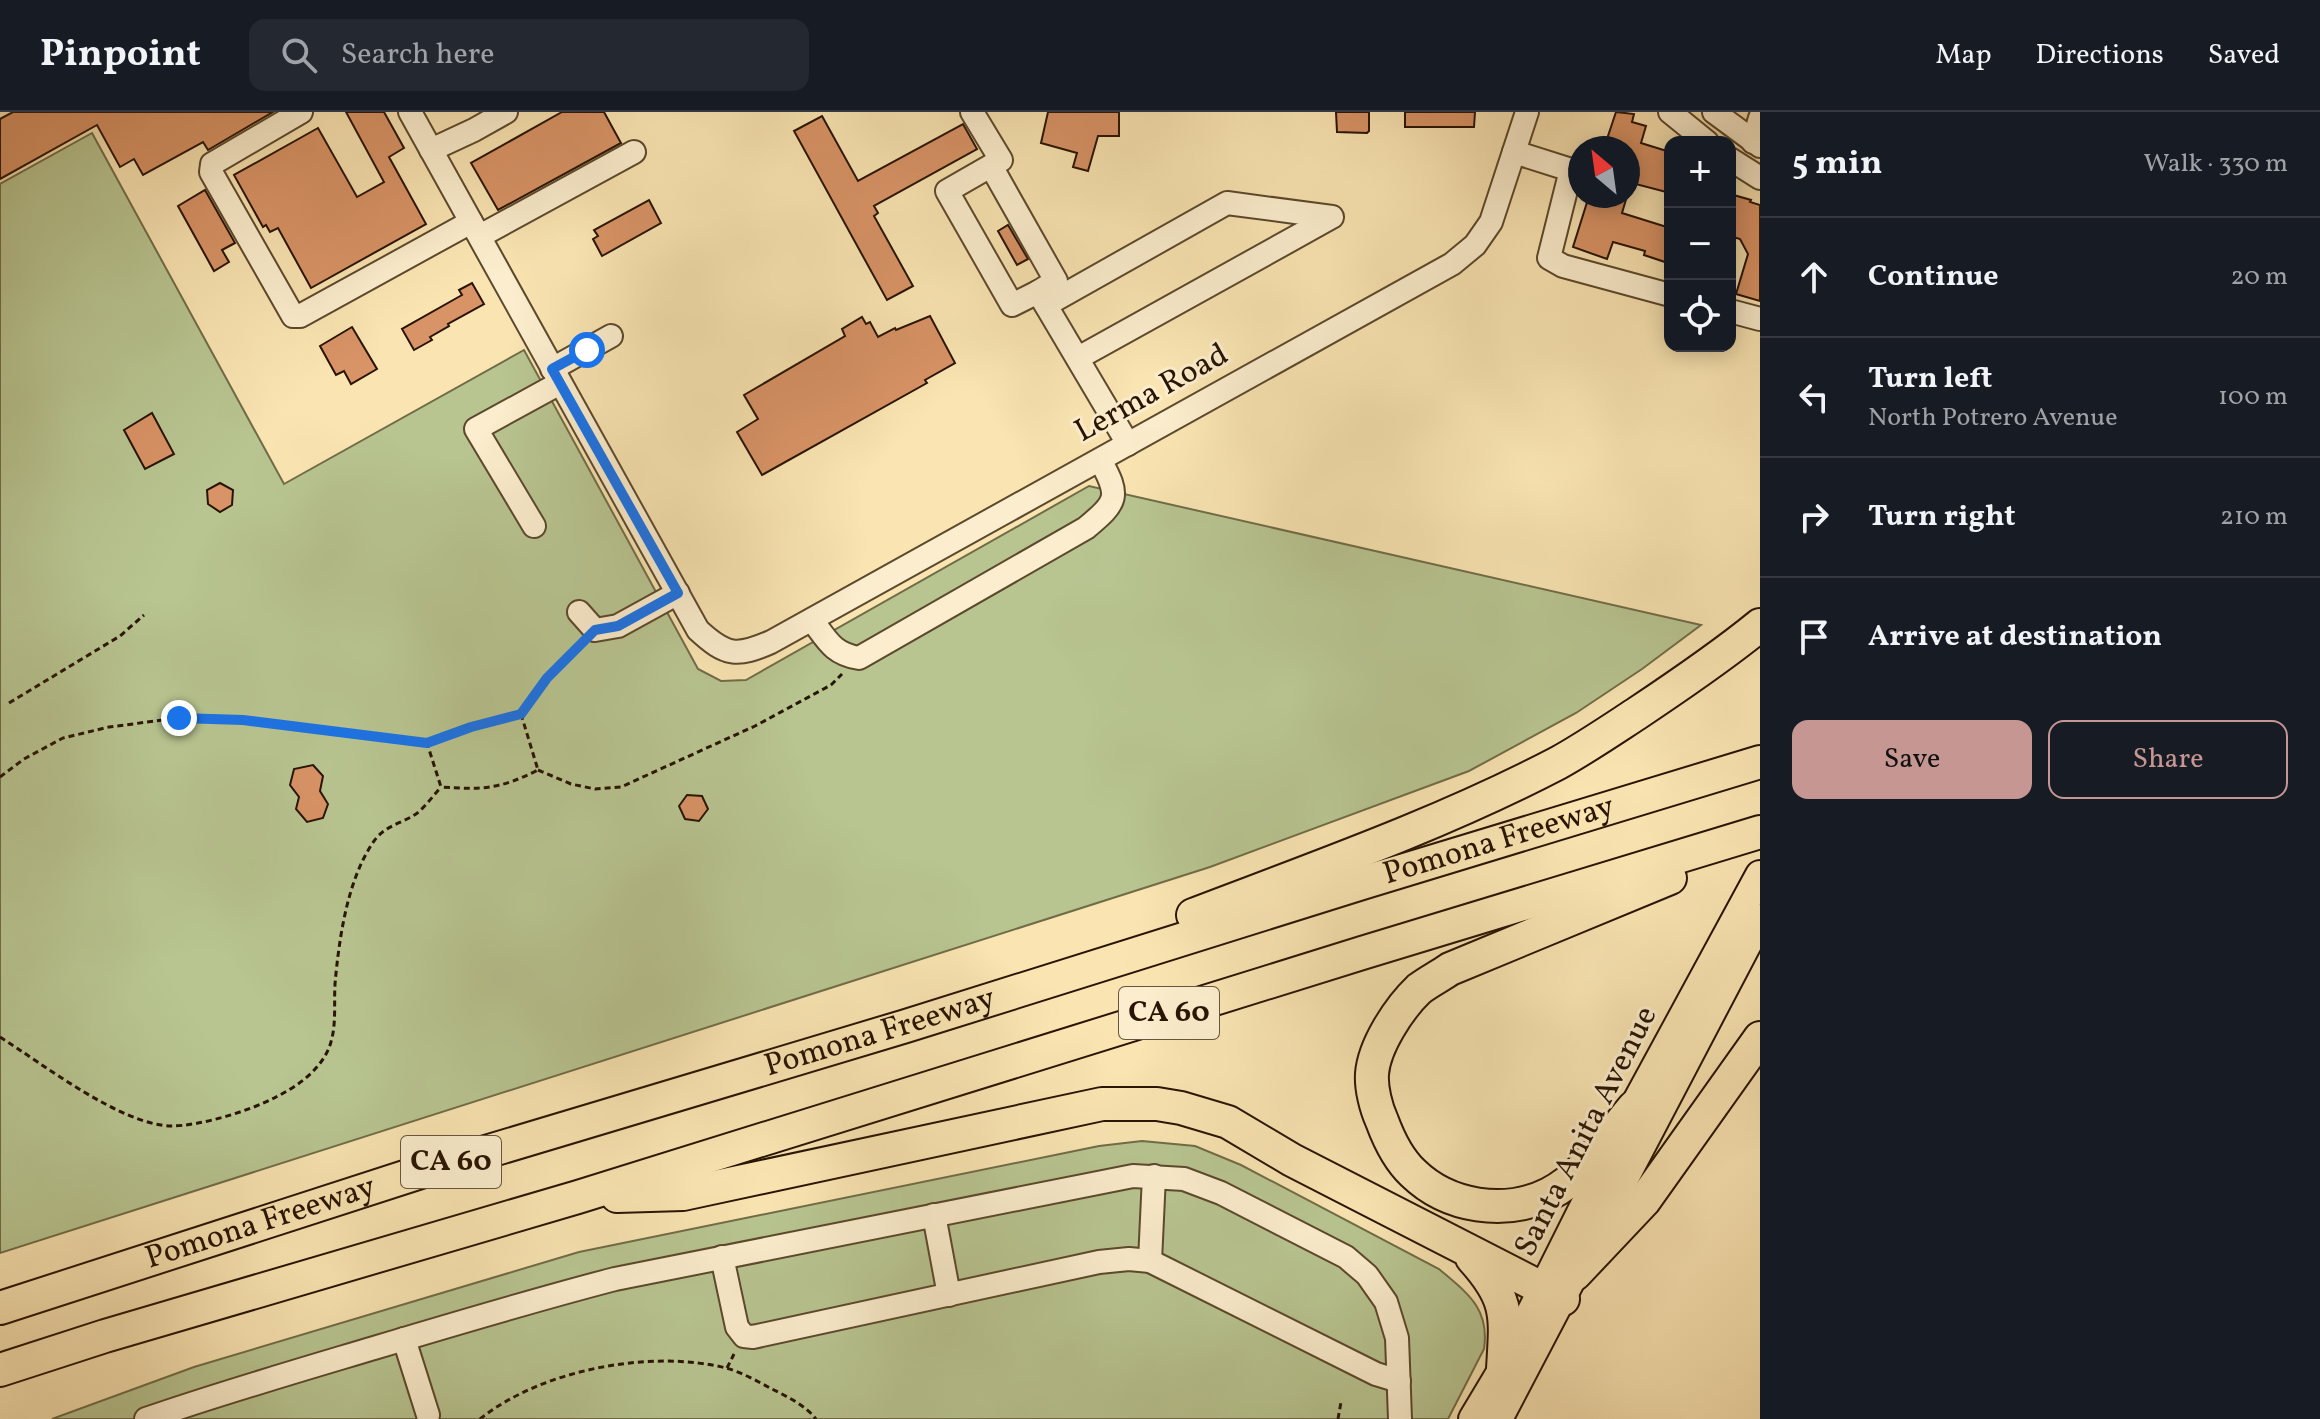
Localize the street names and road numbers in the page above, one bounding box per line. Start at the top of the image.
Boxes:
street label: Lerma Road [1067,334,1237,454]
street label: Pomona Freeway [1378,785,1620,897]
street label: Pomona Freeway [759,977,1001,1089]
road number: CA 60 [1119,987,1219,1039]
street label: Santa Anita Avenue [1505,999,1669,1265]
road number: CA 60 [401,1136,501,1188]
street label: Pomona Freeway [140,1166,381,1281]

